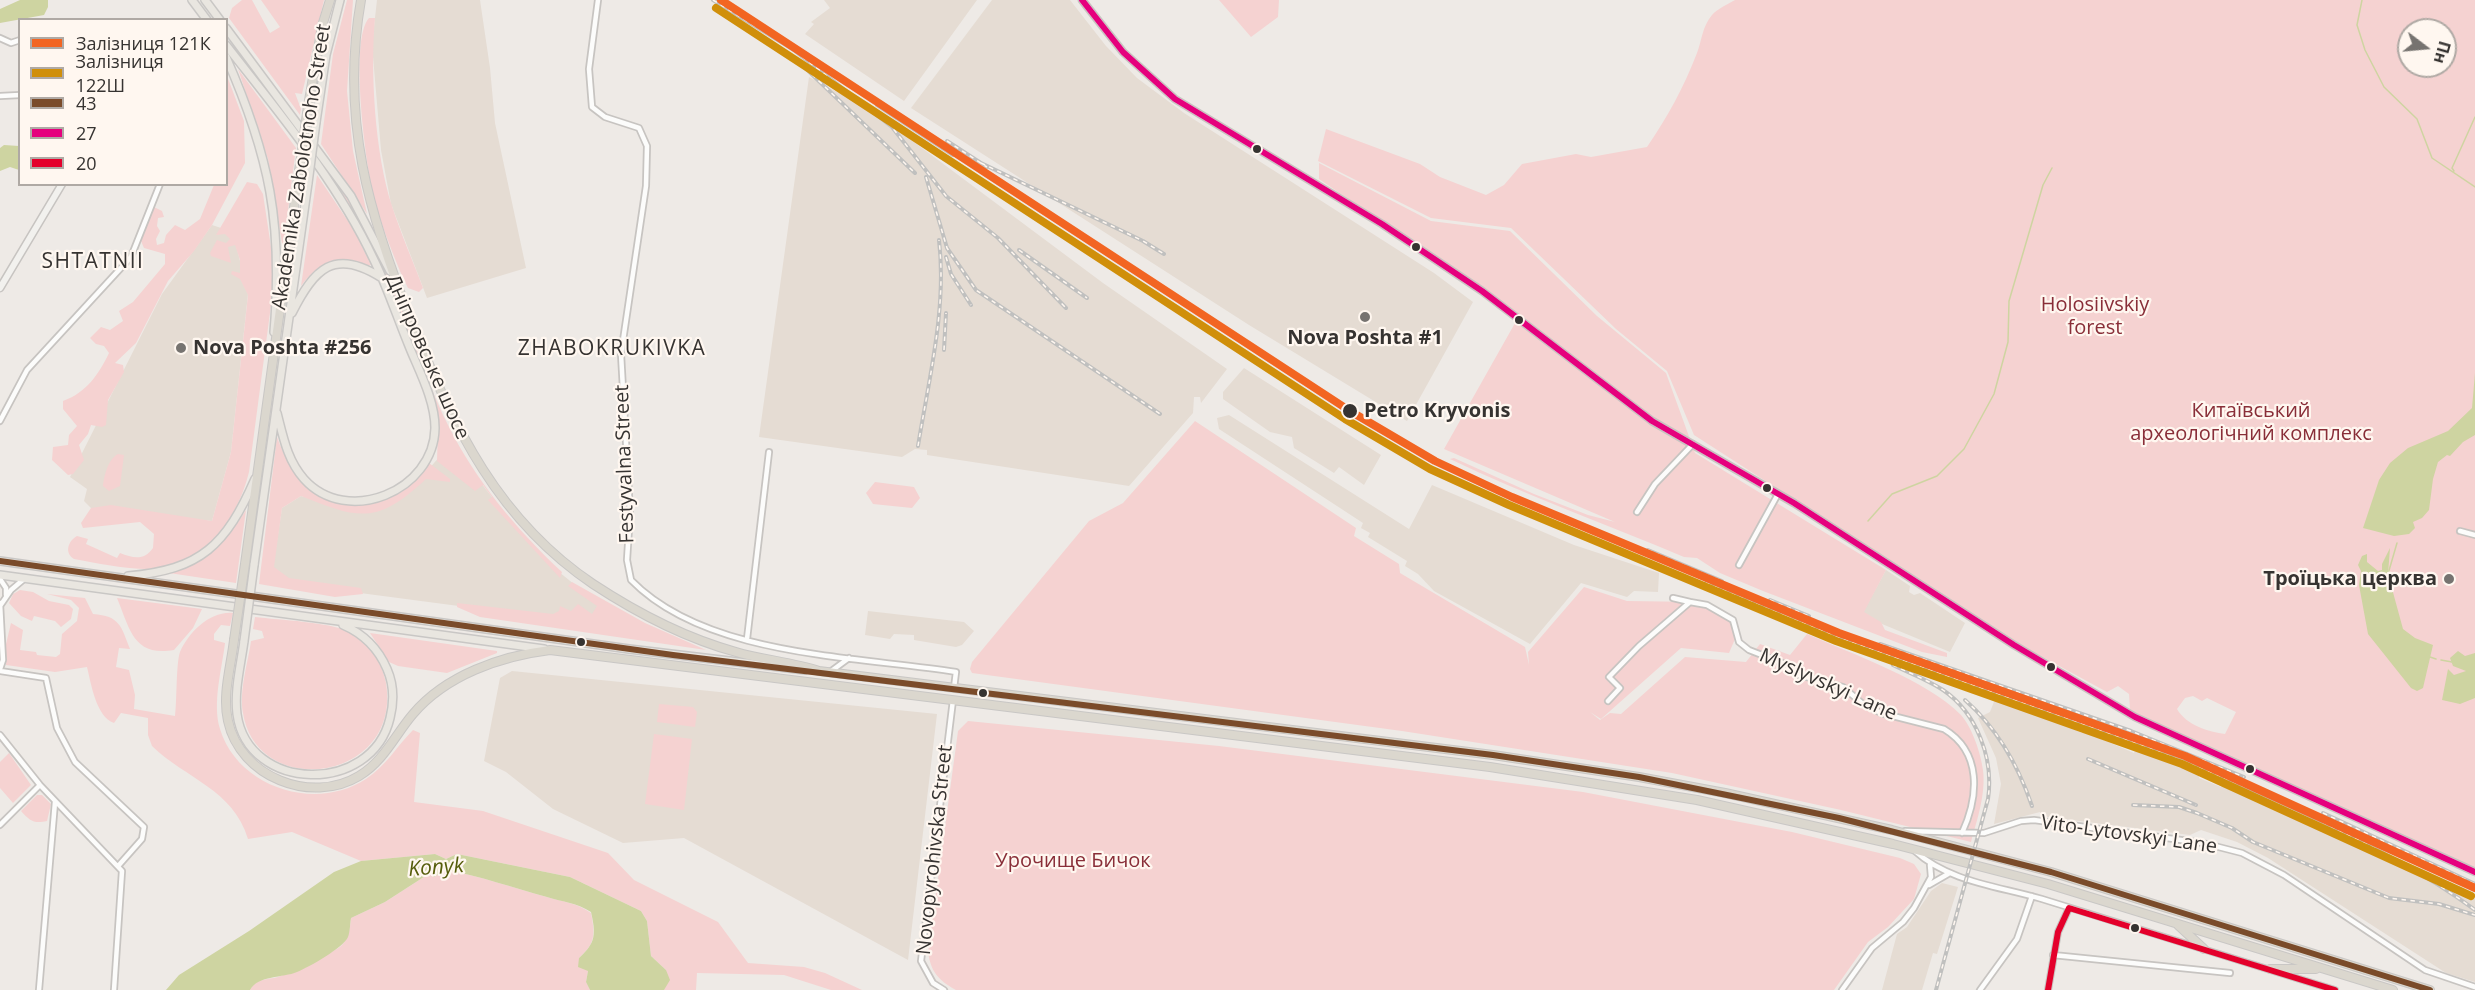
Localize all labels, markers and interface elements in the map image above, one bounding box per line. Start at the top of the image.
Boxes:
legend [18,18,228,186]
north arrow [2397,18,2457,78]
street label: Akademika Zabolotnoho Street [268,23,336,311]
text: Залізниця 121К [76,31,211,55]
text: Пн [2429,39,2456,66]
text: Залізниця 122Ш [76,49,164,97]
text: 43 [76,91,97,115]
text: 27 [76,121,97,145]
unlabelled marker [1251,143,1263,155]
text: 20 [76,151,97,175]
unlabelled marker [1410,241,1422,253]
district label: SHTATNII [42,249,144,275]
street label: Дніпровське шосе [380,271,474,443]
park label: Holosiivskiy forest [2041,293,2149,340]
marker: Nova Poshta #1 [1358,310,1372,324]
unlabelled marker [1513,314,1525,326]
place label: Nova Poshta #1 [1287,326,1443,350]
place label: Nova Poshta #256 [193,336,372,360]
district label: ZHABOKRUKIVKA [518,336,706,362]
marker: Nova Poshta #256 [174,341,188,355]
street label: Festyvalna Street [610,384,640,544]
place label: Petro Kryvonis [1364,399,1510,423]
park label: Китаївський археологічний комплекс [2130,399,2372,446]
marker: Petro Kryvonis [1341,402,1359,420]
unlabelled marker [1761,482,1773,494]
place label: Троїцька церква [2263,567,2437,591]
marker: Троїцька церква [2442,572,2456,586]
unlabelled marker [575,636,587,648]
street label: Myslyvskyi Lane [1756,644,1900,726]
unlabelled marker [2045,661,2057,673]
unlabelled marker [977,687,989,699]
street label: Novopyrohivska Street [912,744,958,956]
unlabelled marker [2244,763,2256,775]
street label: Vito-Lytovskyi Lane [2039,811,2219,859]
park label: Урочище Бичок [995,849,1151,873]
water label: Konyk [407,853,465,883]
unlabelled marker [2129,922,2141,934]

